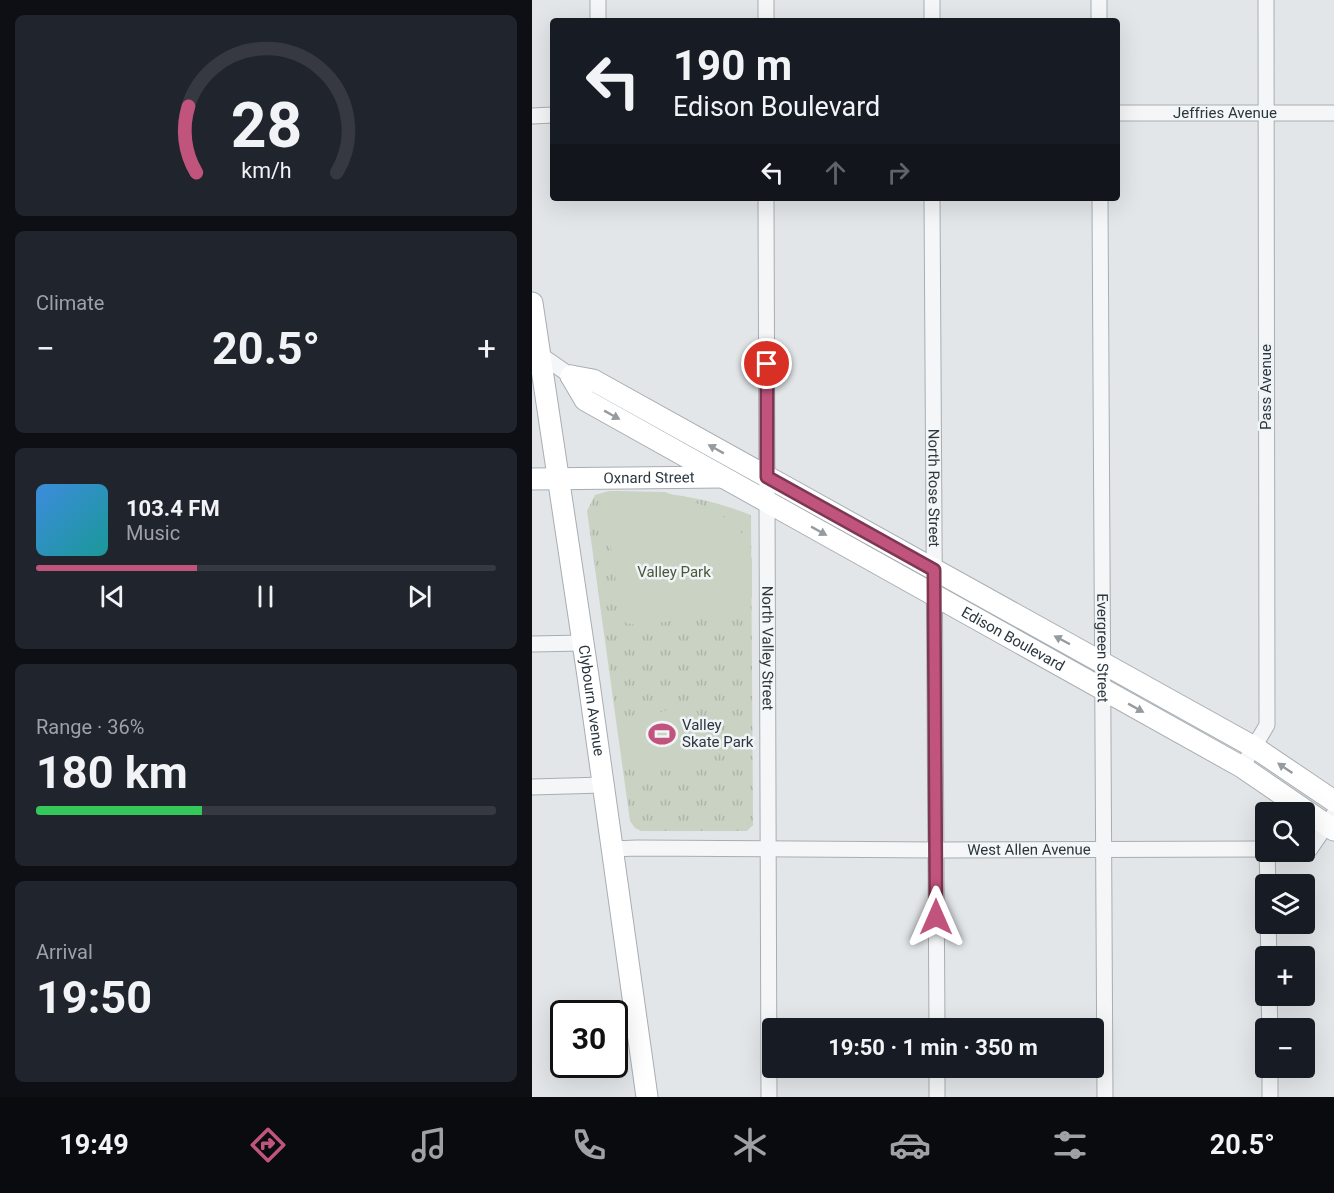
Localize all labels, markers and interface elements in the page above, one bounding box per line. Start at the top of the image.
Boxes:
text: 190 m [673,41,792,90]
icon: left [574,42,652,120]
text: 28 [230,89,302,162]
text: Edison Boulevard [673,91,880,123]
street label: Jeffries Avenue [1173,104,1277,122]
icon: left [756,156,789,189]
icon: ahead [819,156,852,189]
icon: right [882,156,915,189]
text: km/h [241,158,291,183]
text: Climate [36,291,104,315]
text: 20.5° [212,322,320,375]
text: − [36,329,55,368]
text: + [477,329,496,368]
pin [741,338,792,389]
street label: Pass Avenue [1257,344,1275,430]
icon: arrive [750,347,783,380]
one-way arrow [604,410,621,420]
street label: North Rose Street [924,429,943,547]
one-way arrow [707,444,724,454]
street label: Oxnard Street [603,468,695,487]
text: 103.4 FM [126,496,220,521]
text: Music [126,521,180,545]
one-way arrow [811,526,828,536]
park label: Valley Park [637,563,711,581]
icon: previous [96,580,129,613]
icon: pause [249,580,282,613]
icon: next [403,580,436,613]
street label: North Valley Street [758,586,777,710]
street label: Evergreen Street [1093,593,1112,703]
street label: Edison Boulevard [958,603,1068,675]
one-way arrow [1053,635,1070,645]
street label: Clybourn Avenue [574,644,608,757]
one-way arrow [1128,703,1145,713]
text: Range · 36% [36,715,144,739]
place label: Valley Skate Park [682,716,754,751]
sports icon: Valley Skate Park [647,719,677,749]
text: 180 km [36,746,188,799]
one-way arrow [1278,762,1294,774]
map controls [1255,802,1315,1078]
button: search [1255,802,1315,862]
street label: West Allen Avenue [967,841,1091,859]
button: layers [1255,874,1315,934]
position arrow [904,885,968,949]
text: Arrival [36,940,93,964]
button: + [1255,946,1315,1006]
text: 19:50 [36,971,152,1024]
speed limit sign: 30 [550,1000,628,1078]
button: − [1255,1018,1315,1078]
text: 19:50 · 1 min · 350 m [828,1035,1038,1060]
icon: directions [247,1124,289,1166]
icon: music [408,1124,450,1166]
icon: phone [568,1124,610,1166]
icon: climate [729,1124,771,1166]
icon: car [889,1124,931,1166]
icon: filters [1049,1124,1091,1166]
text: 19:49 [59,1129,129,1161]
text: 20.5° [1210,1129,1275,1161]

